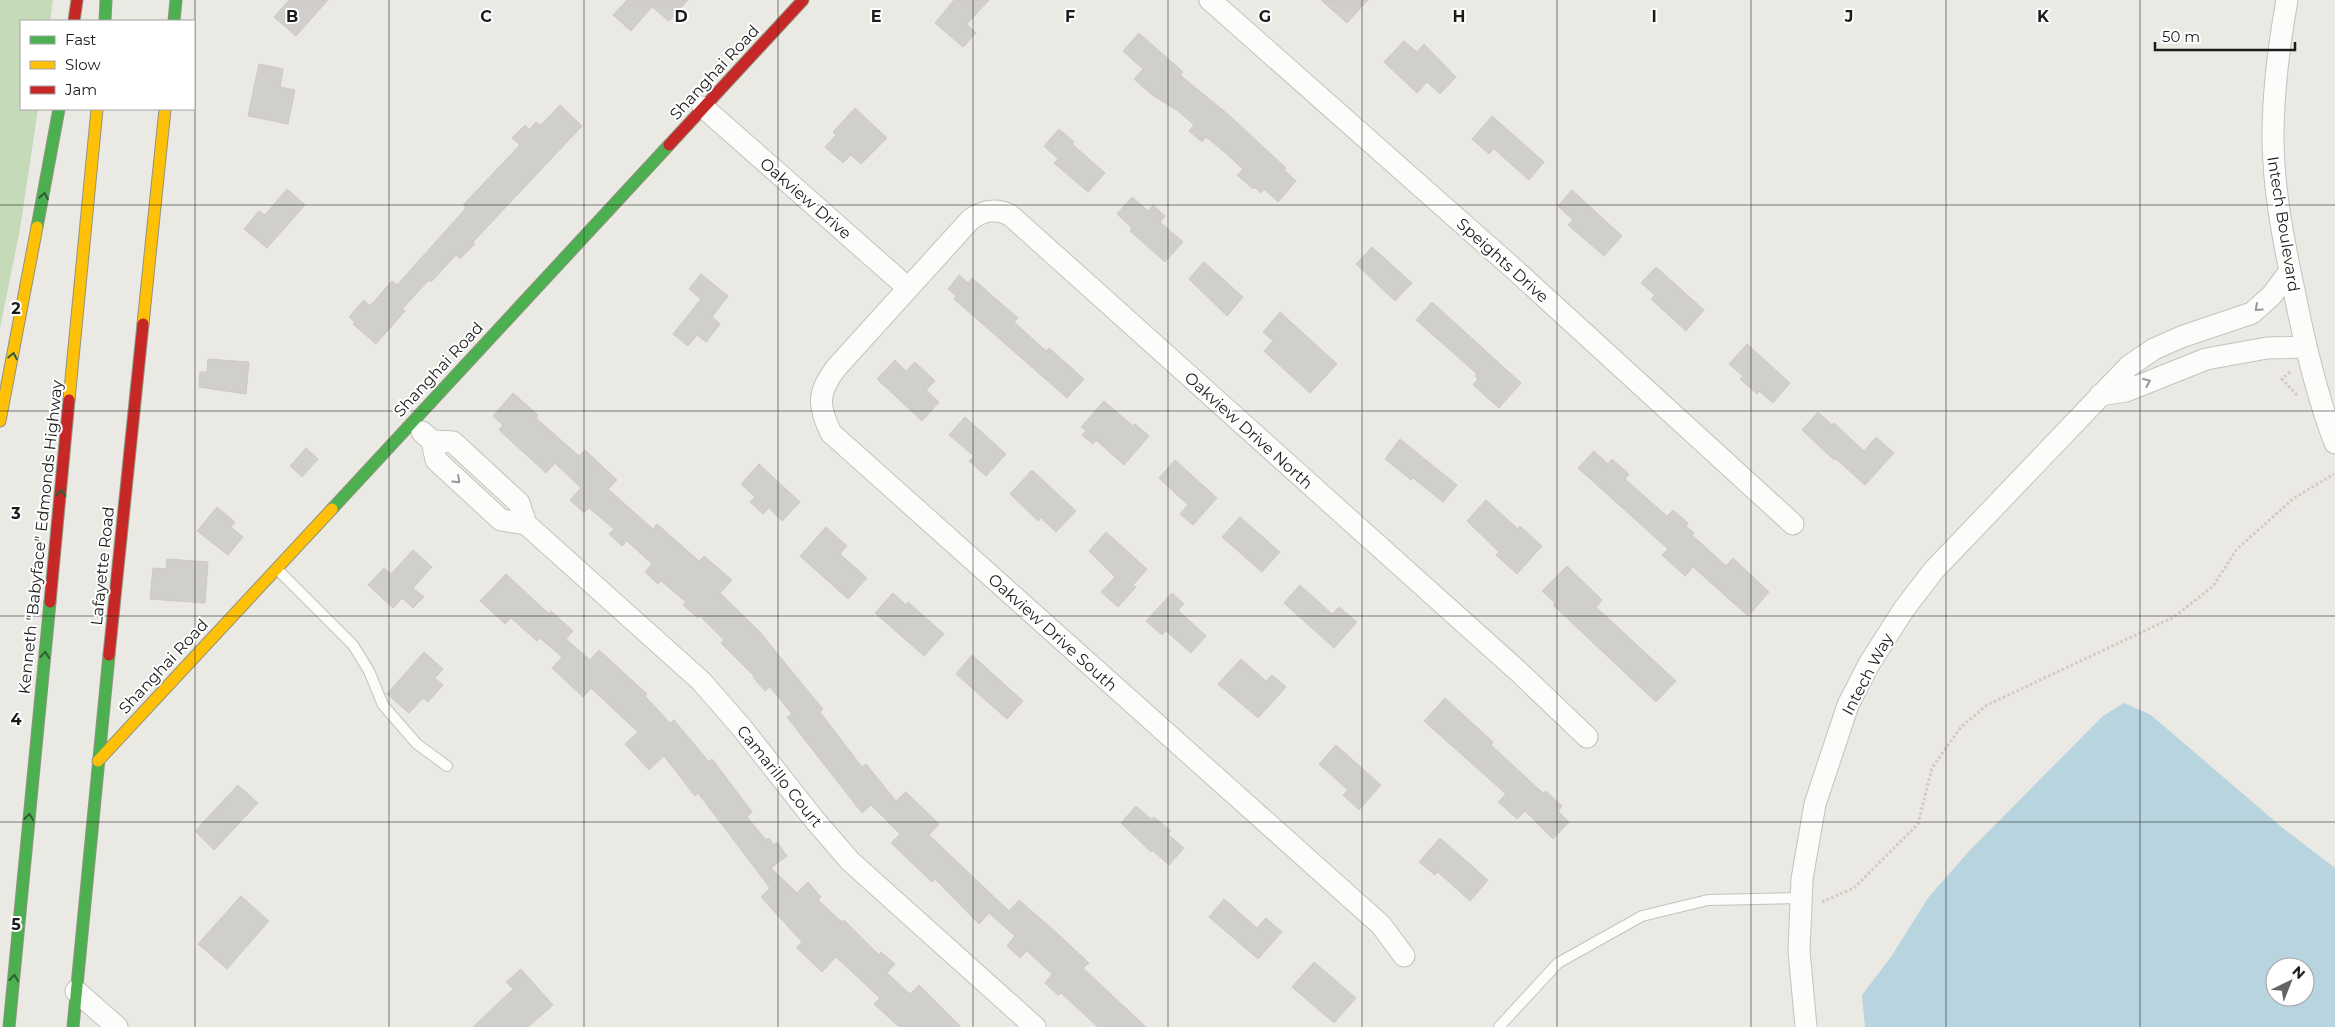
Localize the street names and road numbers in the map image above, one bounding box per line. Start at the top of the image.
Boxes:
street label: Shanghai Road [666,21,763,124]
street label: Oakview Drive [756,154,855,243]
street label: Intech Boulevard [2263,155,2304,293]
street label: Speights Drive [1453,214,1552,307]
street label: Shanghai Road [390,318,487,421]
street label: Oakview Drive North [1181,368,1317,493]
street label: Kenneth "Babyface" Edmonds Highway [15,379,66,695]
street label: Lafayette Road [87,506,118,626]
street label: Oakview Drive South [984,570,1121,695]
street label: Shanghai Road [115,615,212,718]
street label: Intech Way [1838,630,1897,718]
street label: Camarillo Court [733,722,827,831]

